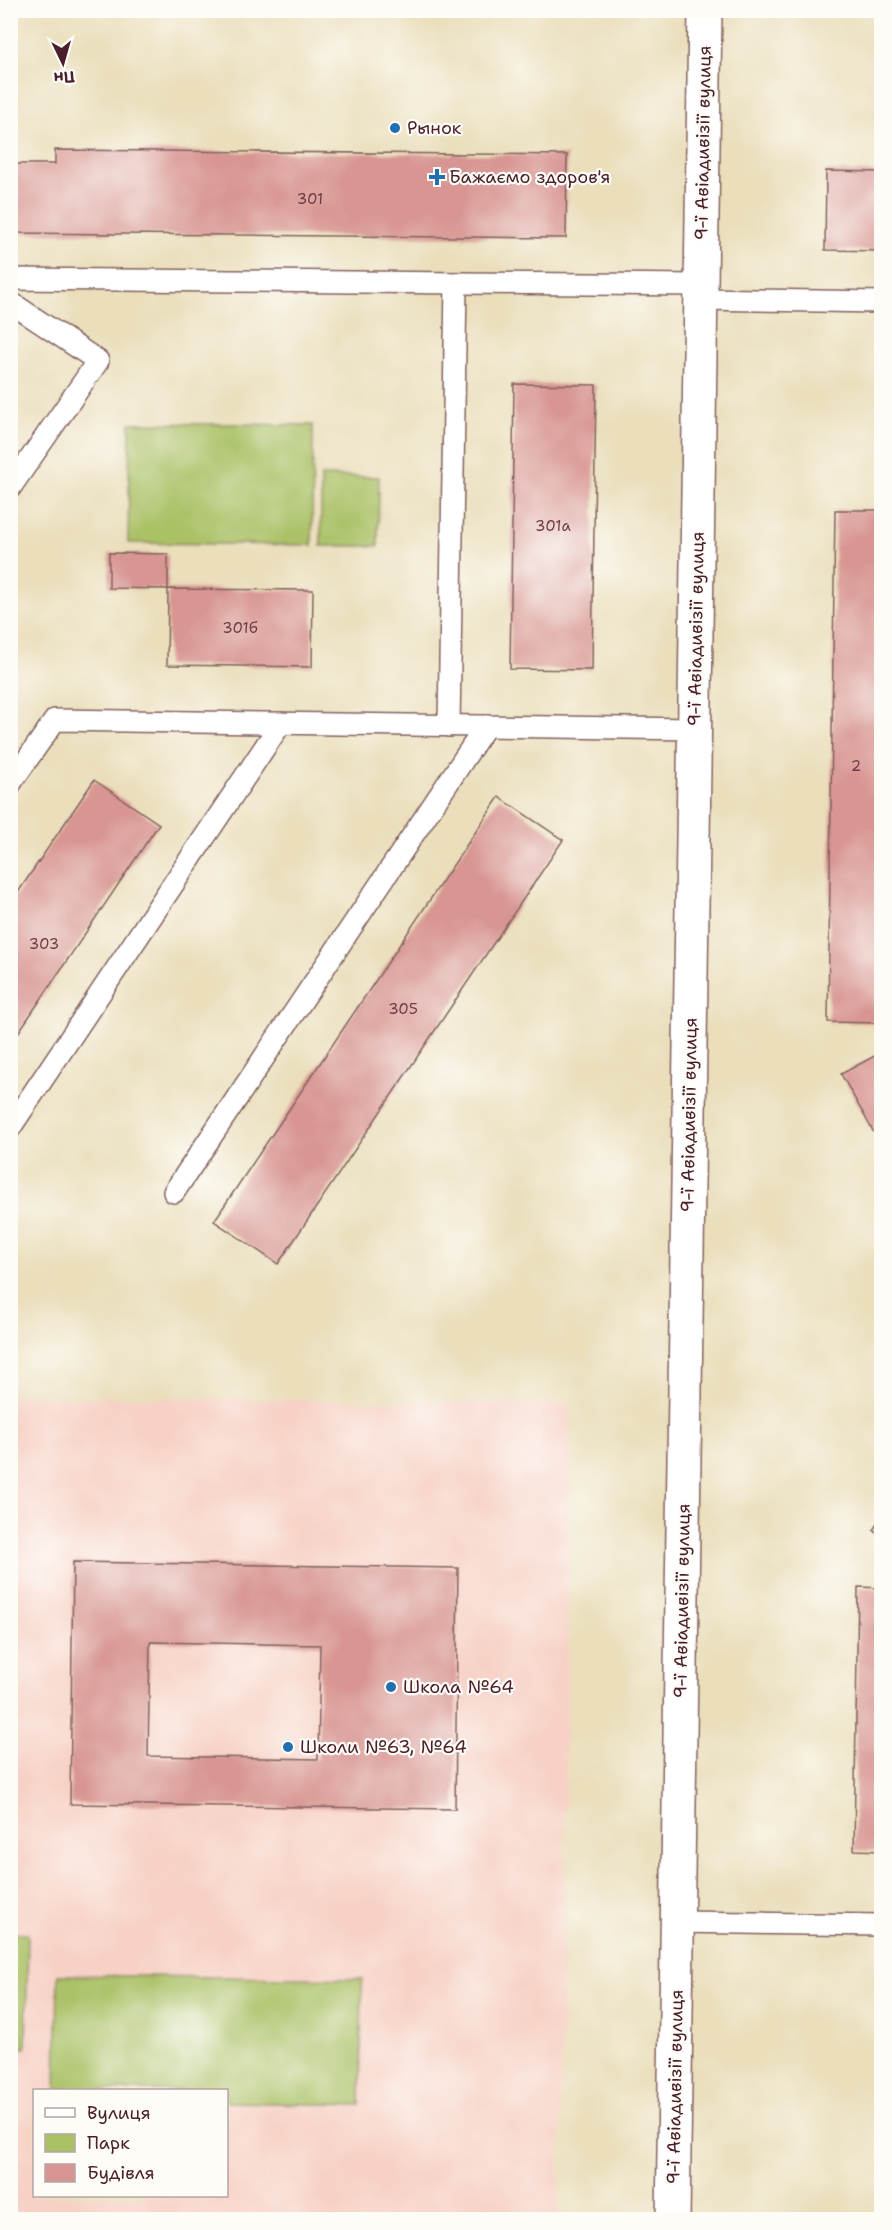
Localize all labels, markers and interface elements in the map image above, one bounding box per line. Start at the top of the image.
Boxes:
north arrow [33,33,93,93]
street label: 9-ї Авіадивізії вулиця [689,45,717,241]
text: Пн [53,66,76,89]
place label: Рынок [407,116,462,140]
marker: Рынок [388,121,402,135]
place label: Бажаємо здоров'я [449,165,610,189]
marker: Бажаємо здоров'я [430,170,444,184]
house number: 301 [297,189,323,209]
house number: 301а [535,516,572,536]
street label: 9-ї Авіадивізії вулиця [682,531,710,727]
house number: 301б [222,618,258,638]
house number: 2 [851,756,861,776]
house number: 303 [29,934,59,954]
house number: 305 [388,999,418,1019]
street label: 9-ї Авіадивізії вулиця [675,1017,703,1213]
street label: 9-ї Авіадивізії вулиця [668,1503,696,1699]
place label: Школа №64 [403,1675,514,1699]
marker: Школа №64 [384,1680,398,1694]
place label: Школи №63, №64 [300,1735,467,1759]
marker: Школи №63, №64 [281,1740,295,1754]
street label: 9-ї Авіадивізії вулиця [661,1989,689,2185]
legend [33,2089,228,2197]
text: Вулиця [87,2101,151,2125]
text: Парк [87,2131,130,2155]
text: Будівля [87,2161,155,2185]

